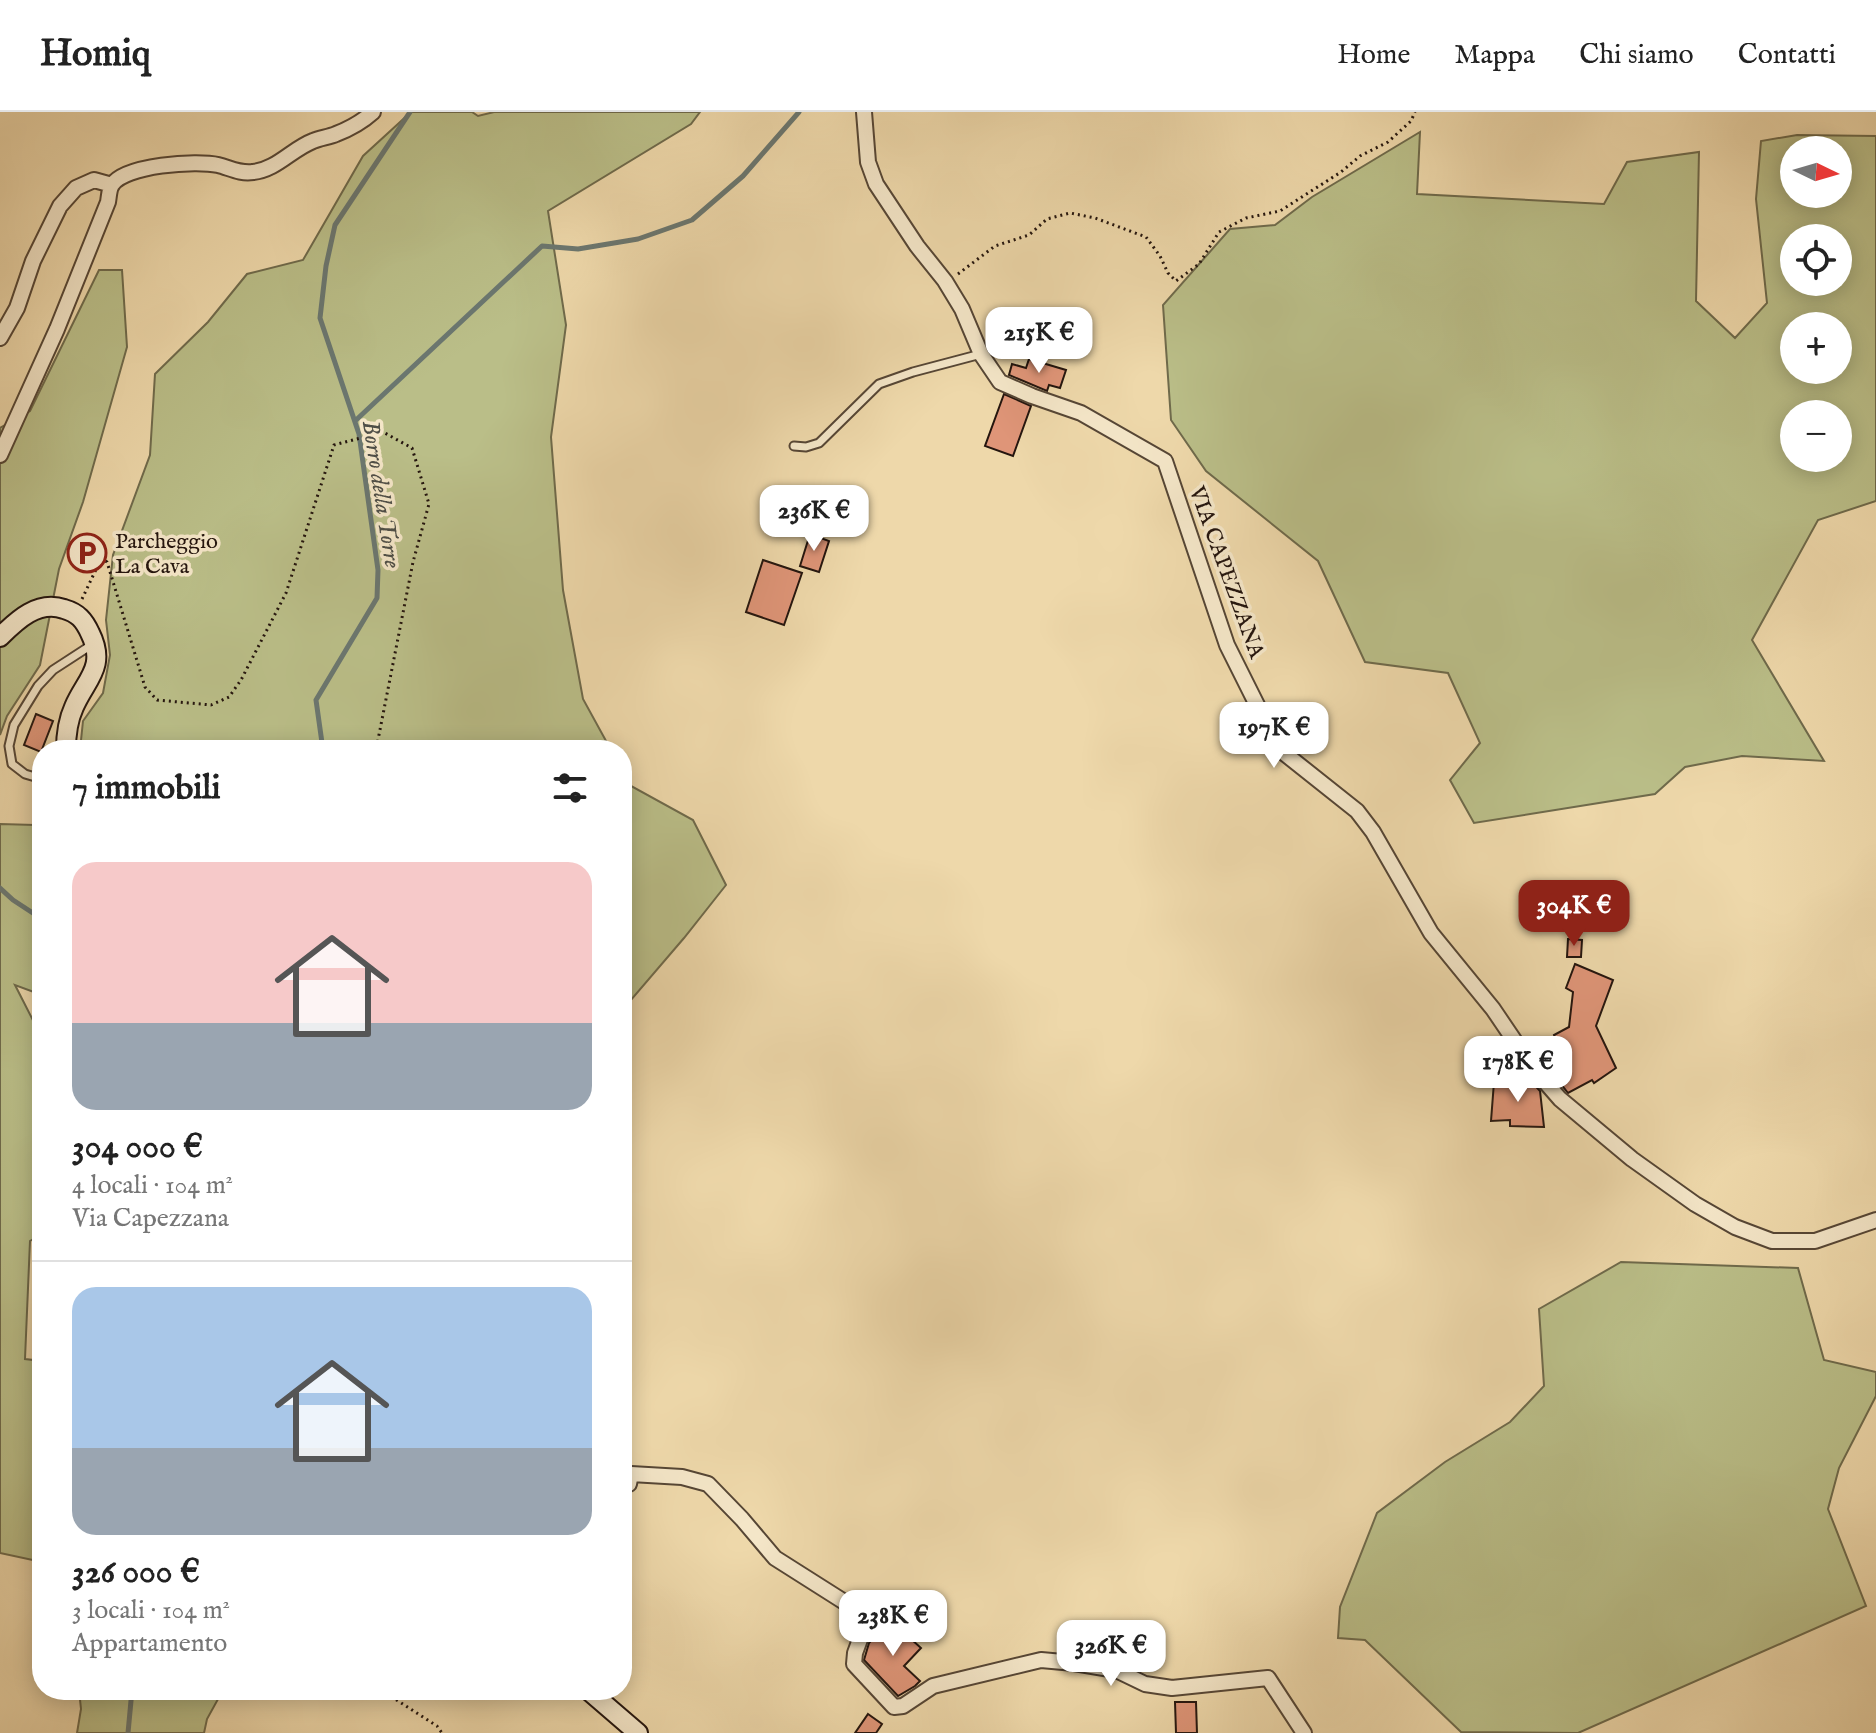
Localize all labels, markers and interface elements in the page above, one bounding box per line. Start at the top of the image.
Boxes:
text: Homiq [40,31,151,79]
text: Home [1337,38,1410,73]
text: Mappa [1454,38,1535,73]
text: Chi siamo [1579,38,1694,73]
text: Contatti [1738,38,1836,73]
north arrow [1780,136,1852,208]
map controls [1780,136,1852,472]
button: locate [1780,224,1852,296]
pin: 215K € [974,307,1104,375]
button: + [1780,312,1852,384]
text: 215K € [1003,316,1075,349]
button: − [1780,400,1852,472]
water label: Borro della Torre [354,418,407,570]
street label: VIA CAPEZZANA [1182,482,1271,664]
pin: 236K € [749,485,879,553]
text: 236K € [778,494,850,527]
place label: Parcheggio La Cava [115,528,218,581]
parking icon: Parcheggio La Cava [66,532,108,574]
pin: 197K € [1209,702,1339,770]
text: 197K € [1238,711,1310,744]
icon: filters [548,766,592,810]
text: 7 immobili [72,767,221,810]
pin: 304K € [1509,880,1639,948]
text: 304K € [1537,889,1611,922]
icon: home [260,914,404,1058]
pin: 178K € [1453,1036,1583,1104]
text: 178K € [1482,1045,1554,1078]
text: 304 000 € [72,1126,203,1169]
text: 4 locali · 104 m² [72,1169,233,1202]
text: Via Capezzana [72,1202,229,1235]
icon: home [260,1339,404,1483]
text: 326 000 € [72,1551,200,1594]
pin: 238K € [828,1590,958,1658]
text: 3 locali · 104 m² [72,1594,230,1627]
text: 238K € [857,1599,929,1632]
pin: 326K € [1046,1620,1176,1688]
text: Appartamento [72,1627,227,1660]
text: 326K € [1075,1629,1147,1662]

